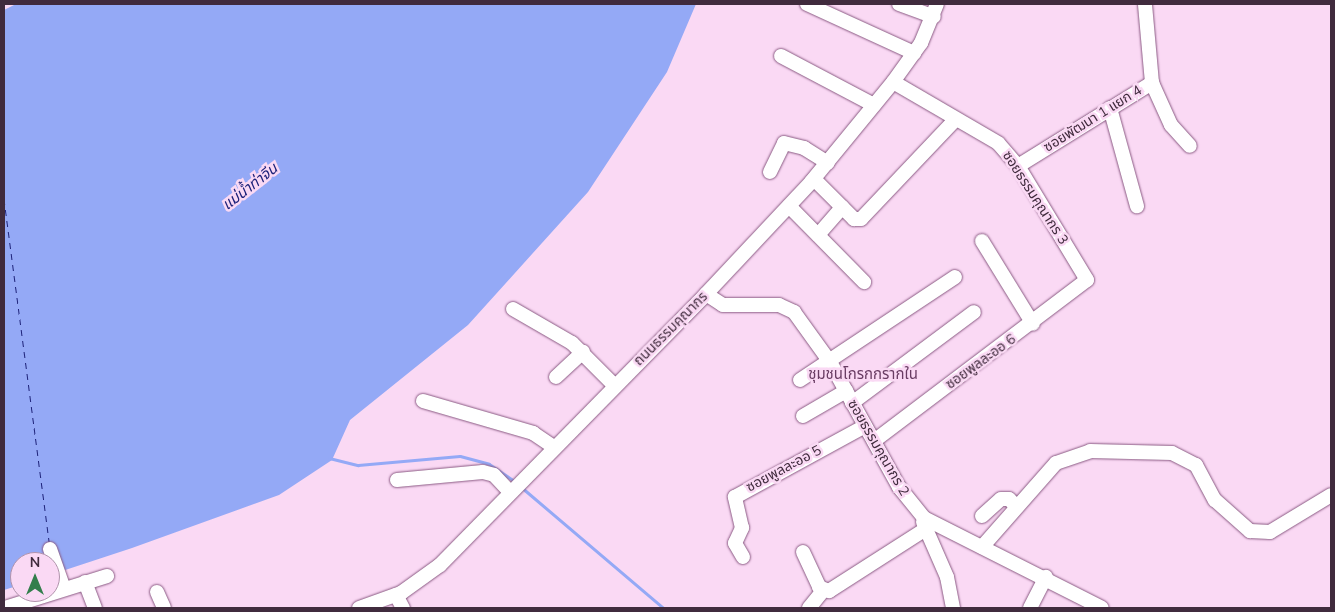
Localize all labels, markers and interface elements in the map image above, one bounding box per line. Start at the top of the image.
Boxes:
street label: ซอยพัฒนา 1 แยก 4 [1041,82,1145,156]
street label: ซอยธรรมคุณากร 3 [998,148,1072,248]
water label: แม่น้ำท่าจีน [219,160,281,214]
street label: ถนนธรรมคุณากร [631,289,711,369]
street label: ซอยพูลละออ 6 [943,331,1019,393]
district label: ชุมชนโกรกกรากใน [808,366,918,384]
street label: ซอยธรรมคุณากร 2 [844,397,912,499]
street label: ซอยพูลละออ 5 [744,442,824,496]
north arrow [10,552,60,602]
text: N [30,553,40,572]

